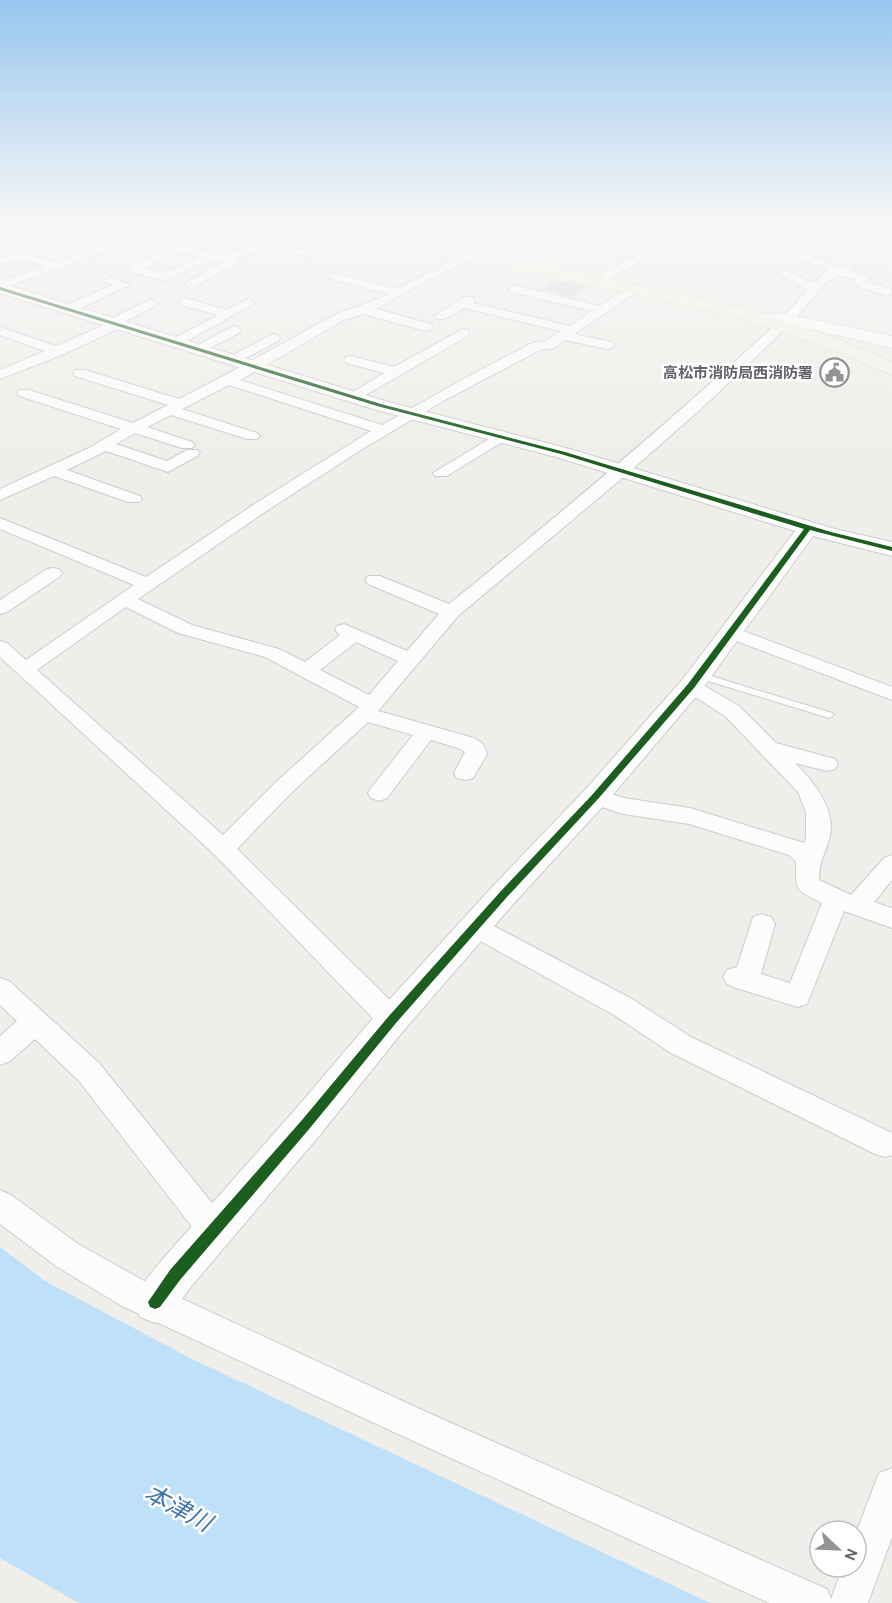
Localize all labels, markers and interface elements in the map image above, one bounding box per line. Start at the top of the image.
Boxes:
public building icon: 高松市消防局西消防署 [818,357,850,389]
place label: 高松市消防局西消防署 [663,364,813,382]
water label: 本津川 [140,1479,219,1539]
north arrow [808,1519,868,1579]
text: N [840,1546,862,1564]

